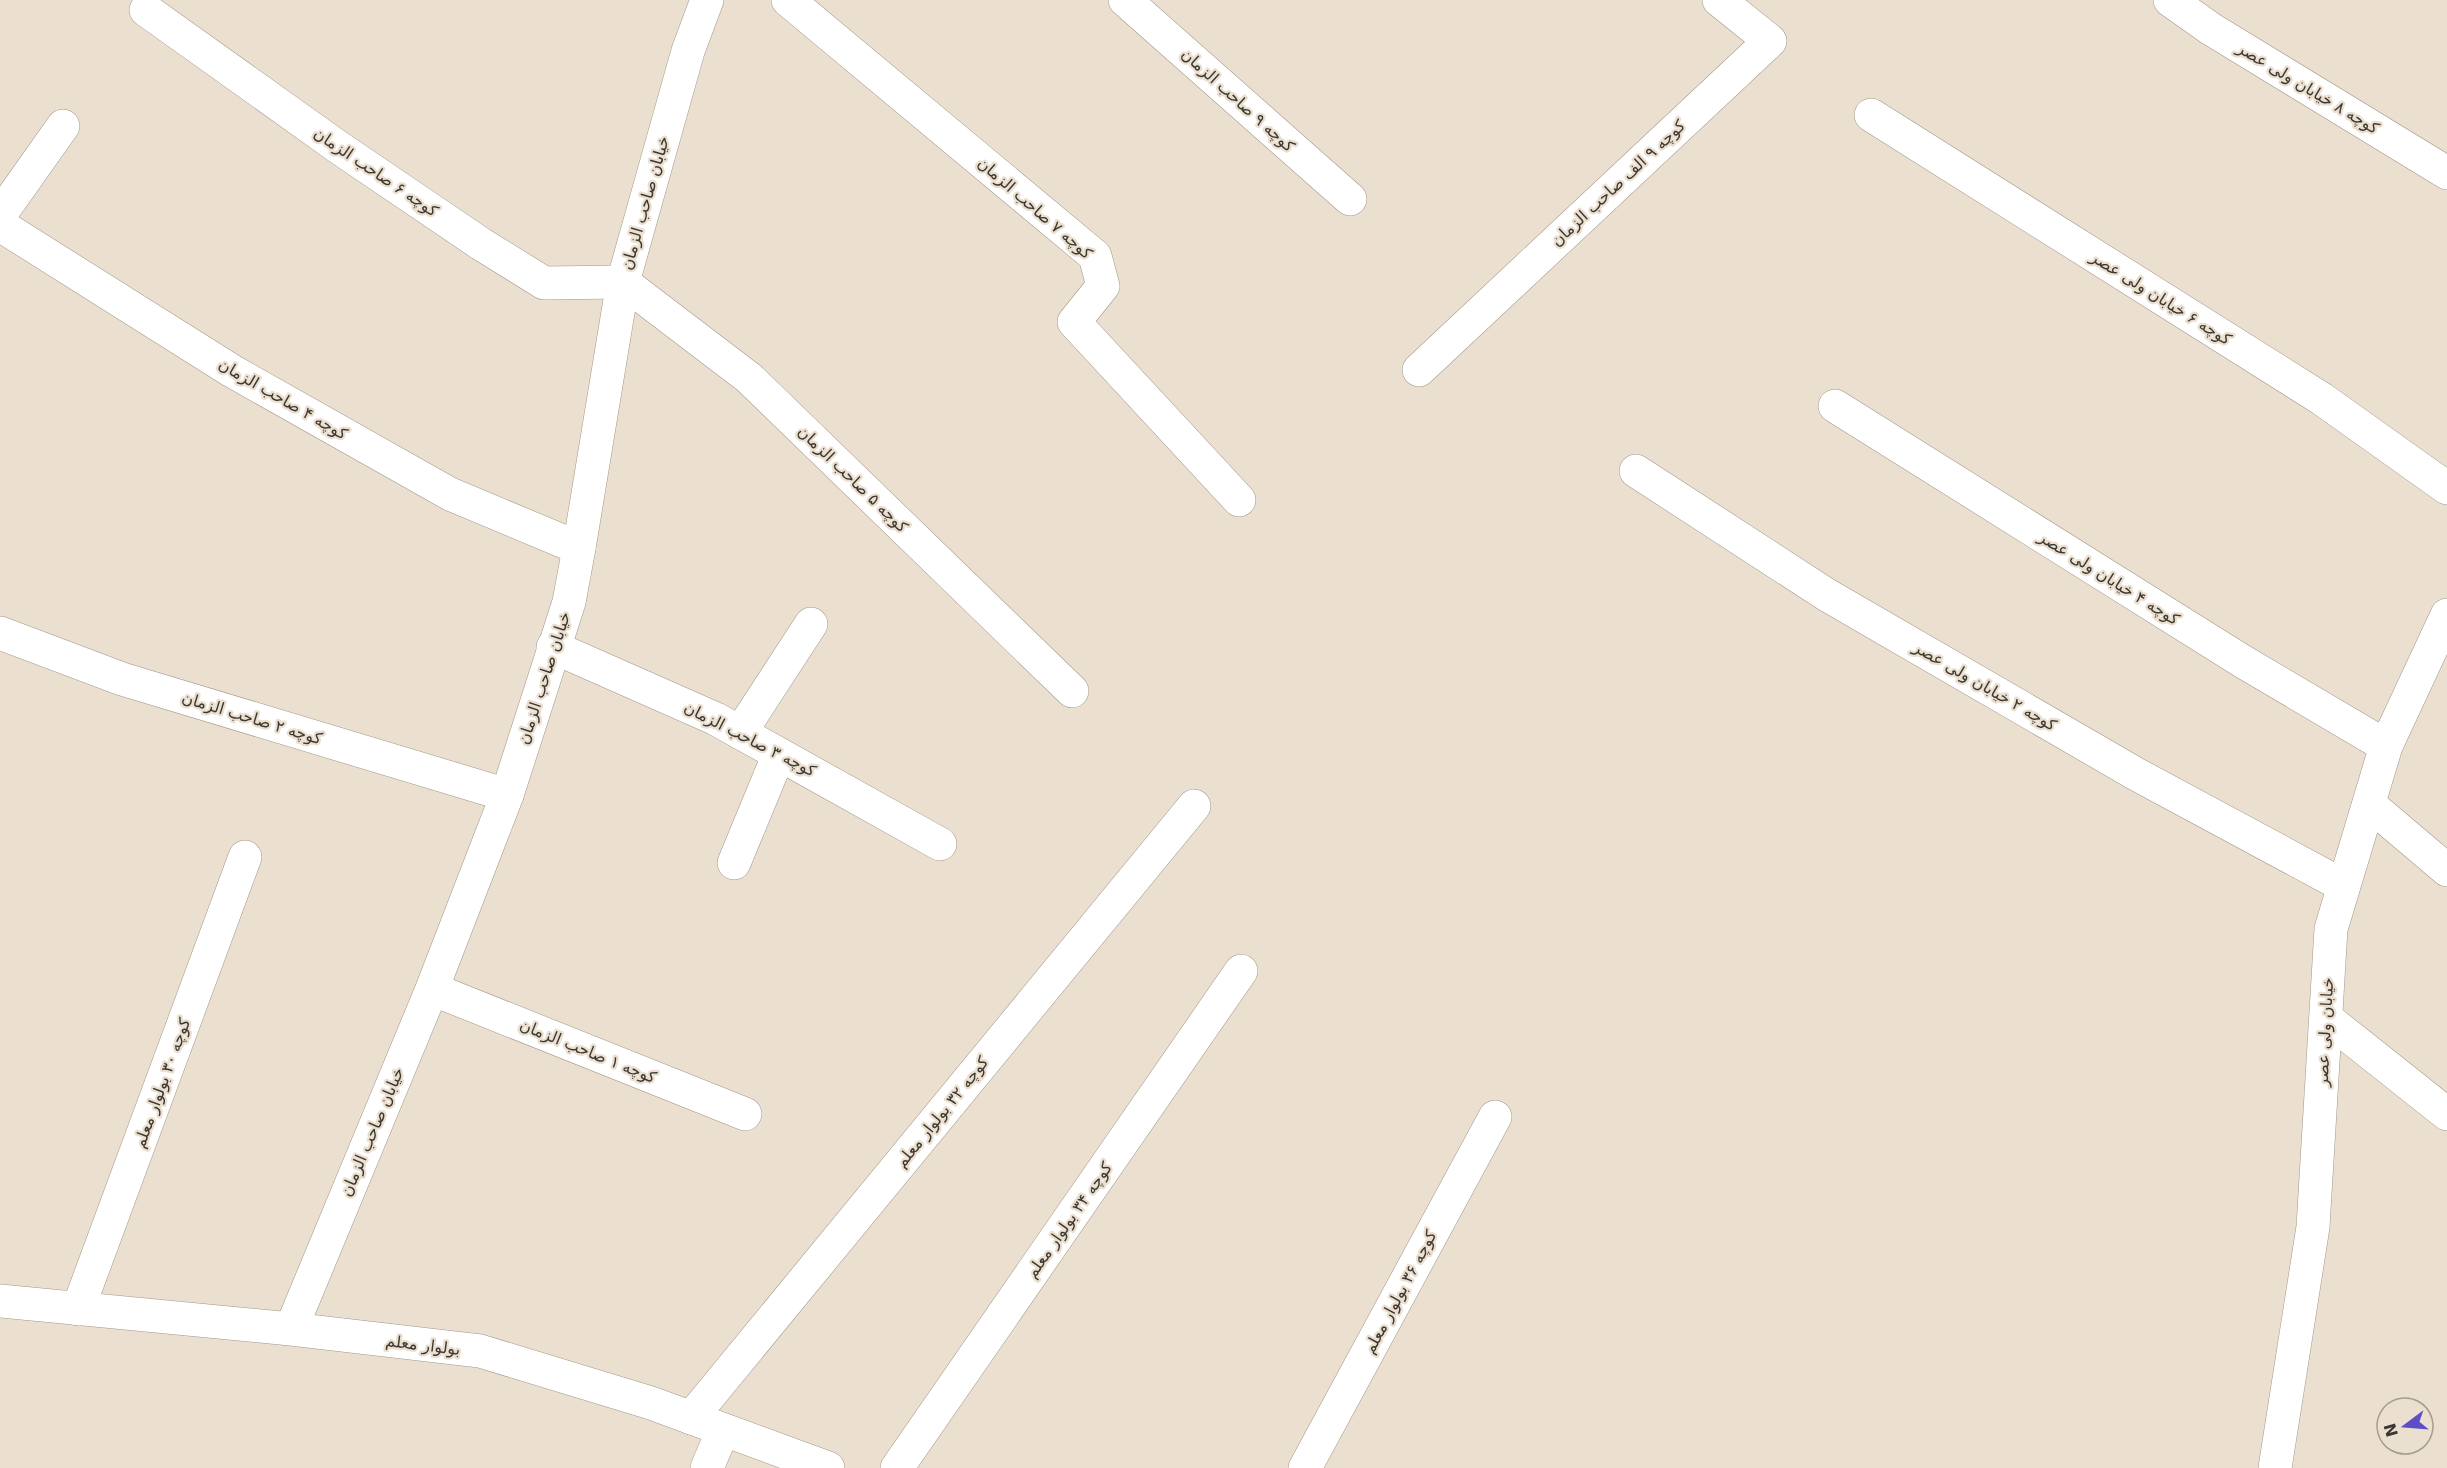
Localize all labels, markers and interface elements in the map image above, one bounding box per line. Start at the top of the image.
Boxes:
street label: کوچه ۸ خیابان ولی عصر [2232,38,2383,139]
street label: کوچه ۹ صاحب الزمان [1177,44,1299,157]
street label: کوچه ۹ الف صاحب الزمان [1547,116,1690,251]
street label: کوچه ۶ صاحب الزمان [310,123,442,222]
street label: خیابان صاحب الزمان [617,134,674,272]
street label: کوچه ۷ صاحب الزمان [973,153,1096,264]
street label: کوچه ۶ خیابان ولی عصر [2086,246,2235,350]
street label: کوچه ۴ صاحب الزمان [215,354,351,445]
street label: کوچه ۵ صاحب الزمان [793,422,912,537]
street label: کوچه ۴ خیابان ولی عصر [2034,526,2183,630]
street label: خیابان صاحب الزمان [514,609,575,747]
street label: کوچه ۲ خیابان ولی عصر [1909,637,2060,736]
street label: کوچه ۲ صاحب الزمان [179,688,325,749]
street label: کوچه ۳ صاحب الزمان [680,697,820,782]
street label: خیابان ولی عصر [2313,977,2338,1088]
street label: کوچه ۳۰ بولوار معلم [130,1015,195,1151]
street label: کوچه ۱ صاحب الزمان [517,1015,659,1088]
street label: کوچه ۳۲ بولوار معلم [891,1052,994,1172]
street label: خیابان صاحب الزمان [336,1065,409,1200]
street label: کوچه ۳۴ بولوار معلم [1022,1158,1117,1282]
street label: کوچه ۳۶ بولوار معلم [1359,1227,1442,1357]
street label: بولوار معلم [384,1331,462,1360]
north arrow [2375,1396,2435,1456]
text: N [2380,1421,2402,1439]

